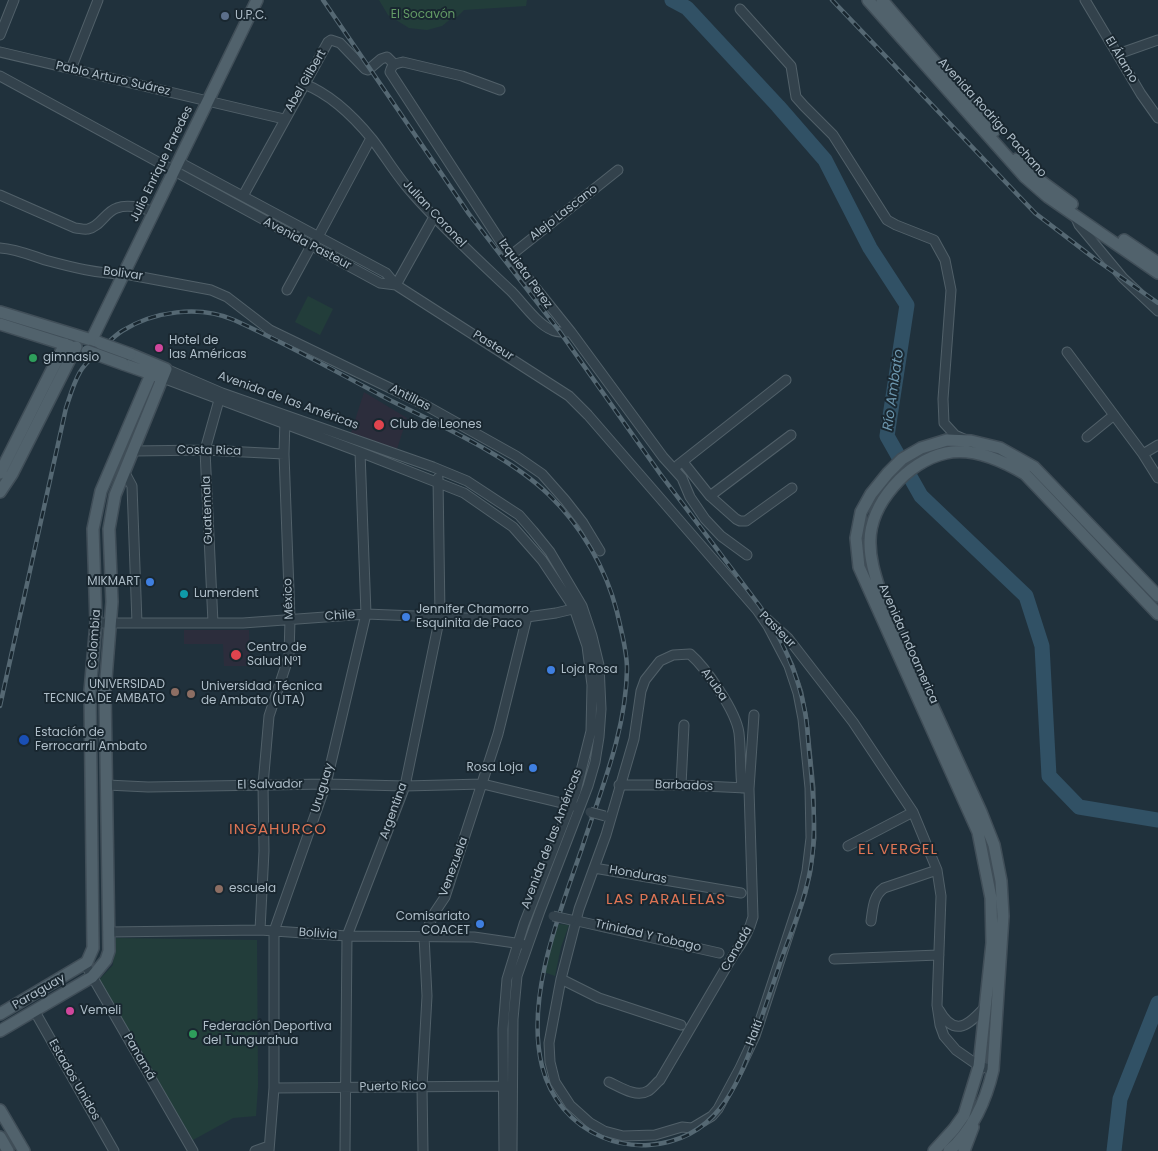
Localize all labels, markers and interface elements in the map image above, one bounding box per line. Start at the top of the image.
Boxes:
park label: El Socavón [391,8,455,22]
place label: U.P.C. [235,9,267,23]
marker: U.P.C. [219,10,231,22]
street label: El Álamo [1102,34,1140,86]
street label: Abel Gilbert [282,47,330,115]
street label: Avenida Rodrigo Pachano [935,55,1049,181]
street label: Pablo Arturo Suárez [54,59,172,99]
street label: Julio Enrique Paredes [128,104,196,224]
street label: Julian Coronel [399,178,469,250]
street label: Alejo Lascano [527,182,601,244]
street label: Avenida Pasteur [261,215,353,273]
street label: Izquieta Perez [495,237,555,311]
street label: Bolivar [102,264,144,284]
street label: Pasteur [470,328,516,364]
place label: Hotel de las Américas [169,334,247,362]
marker: Hotel de las Américas [153,342,165,354]
water label: Río Ambato [880,348,908,432]
place label: gimnasio [43,351,99,365]
marker: gimnasio [27,352,39,364]
street label: Avenida de las Américas [216,369,360,433]
street label: Antillas [387,382,433,414]
marker: Club de Leones [372,418,386,432]
place label: Club de Leones [390,418,482,432]
street label: Costa Rica [177,443,241,459]
street label: Guatemala [200,476,216,544]
place label: MIKMART [87,575,140,589]
marker: MIKMART [144,576,156,588]
street label: México [281,578,297,620]
street label: Avenida Indoamerica [875,582,941,706]
place label: Lumerdent [194,587,259,601]
marker: Lumerdent [178,588,190,600]
place label: Jennifer Chamorro Esquinita de Paco [416,603,529,631]
street label: Chile [324,608,356,624]
street label: Colombia [86,609,104,669]
street label: Pasteur [756,609,798,651]
marker: Jennifer Chamorro Esquinita de Paco [400,611,412,623]
place label: Centro de Salud N°1 [247,641,307,669]
marker: Centro de Salud N°1 [229,648,243,662]
place label: Loja Rosa [561,663,618,677]
marker: Loja Rosa [545,664,557,676]
street label: Aruba [698,666,730,704]
place label: UNIVERSIDAD TECNICA DE AMBATO [44,678,165,706]
place label: Universidad Técnica de Ambato (UTA) [201,680,322,708]
marker: UNIVERSIDAD TECNICA DE AMBATO [169,686,181,698]
marker: Universidad Técnica de Ambato (UTA) [185,688,197,700]
place label: Estación de Ferrocarril Ambato [35,726,147,754]
marker: Estación de Ferrocarril Ambato [17,733,31,747]
place label: Rosa Loja [466,761,523,775]
street label: Uruguay [309,762,337,814]
marker: Rosa Loja [527,762,539,774]
street label: Avenida de las Américas [519,767,585,911]
street label: El Salvador [237,777,303,793]
street label: Barbados [655,778,713,794]
street label: Argentina [377,781,411,841]
district label: INGAHURCO [228,821,328,839]
street label: Venezuela [437,835,471,899]
district label: EL VERGEL [857,841,939,859]
street label: Honduras [608,863,668,887]
place label: escuela [229,882,276,896]
marker: escuela [213,883,225,895]
district label: LAS PARALELAS [604,891,728,909]
place label: Comisariato COACET [396,910,470,938]
street label: Trinidad Y Tobago [594,917,702,955]
marker: Comisariato COACET [474,918,486,930]
street label: Canadá [718,924,756,974]
street label: Bolivia [298,925,338,943]
street label: Paraguay [10,971,68,1013]
place label: Vemeli [80,1004,121,1018]
marker: Vemeli [64,1005,76,1017]
street label: Haití [743,1018,767,1048]
place label: Federación Deportiva del Tungurahua [203,1020,332,1048]
marker: Federación Deportiva del Tungurahua [187,1028,199,1040]
street label: Panamá [120,1031,158,1083]
street label: Estados Unidos [45,1037,103,1123]
street label: Puerto Rico [359,1079,427,1095]

